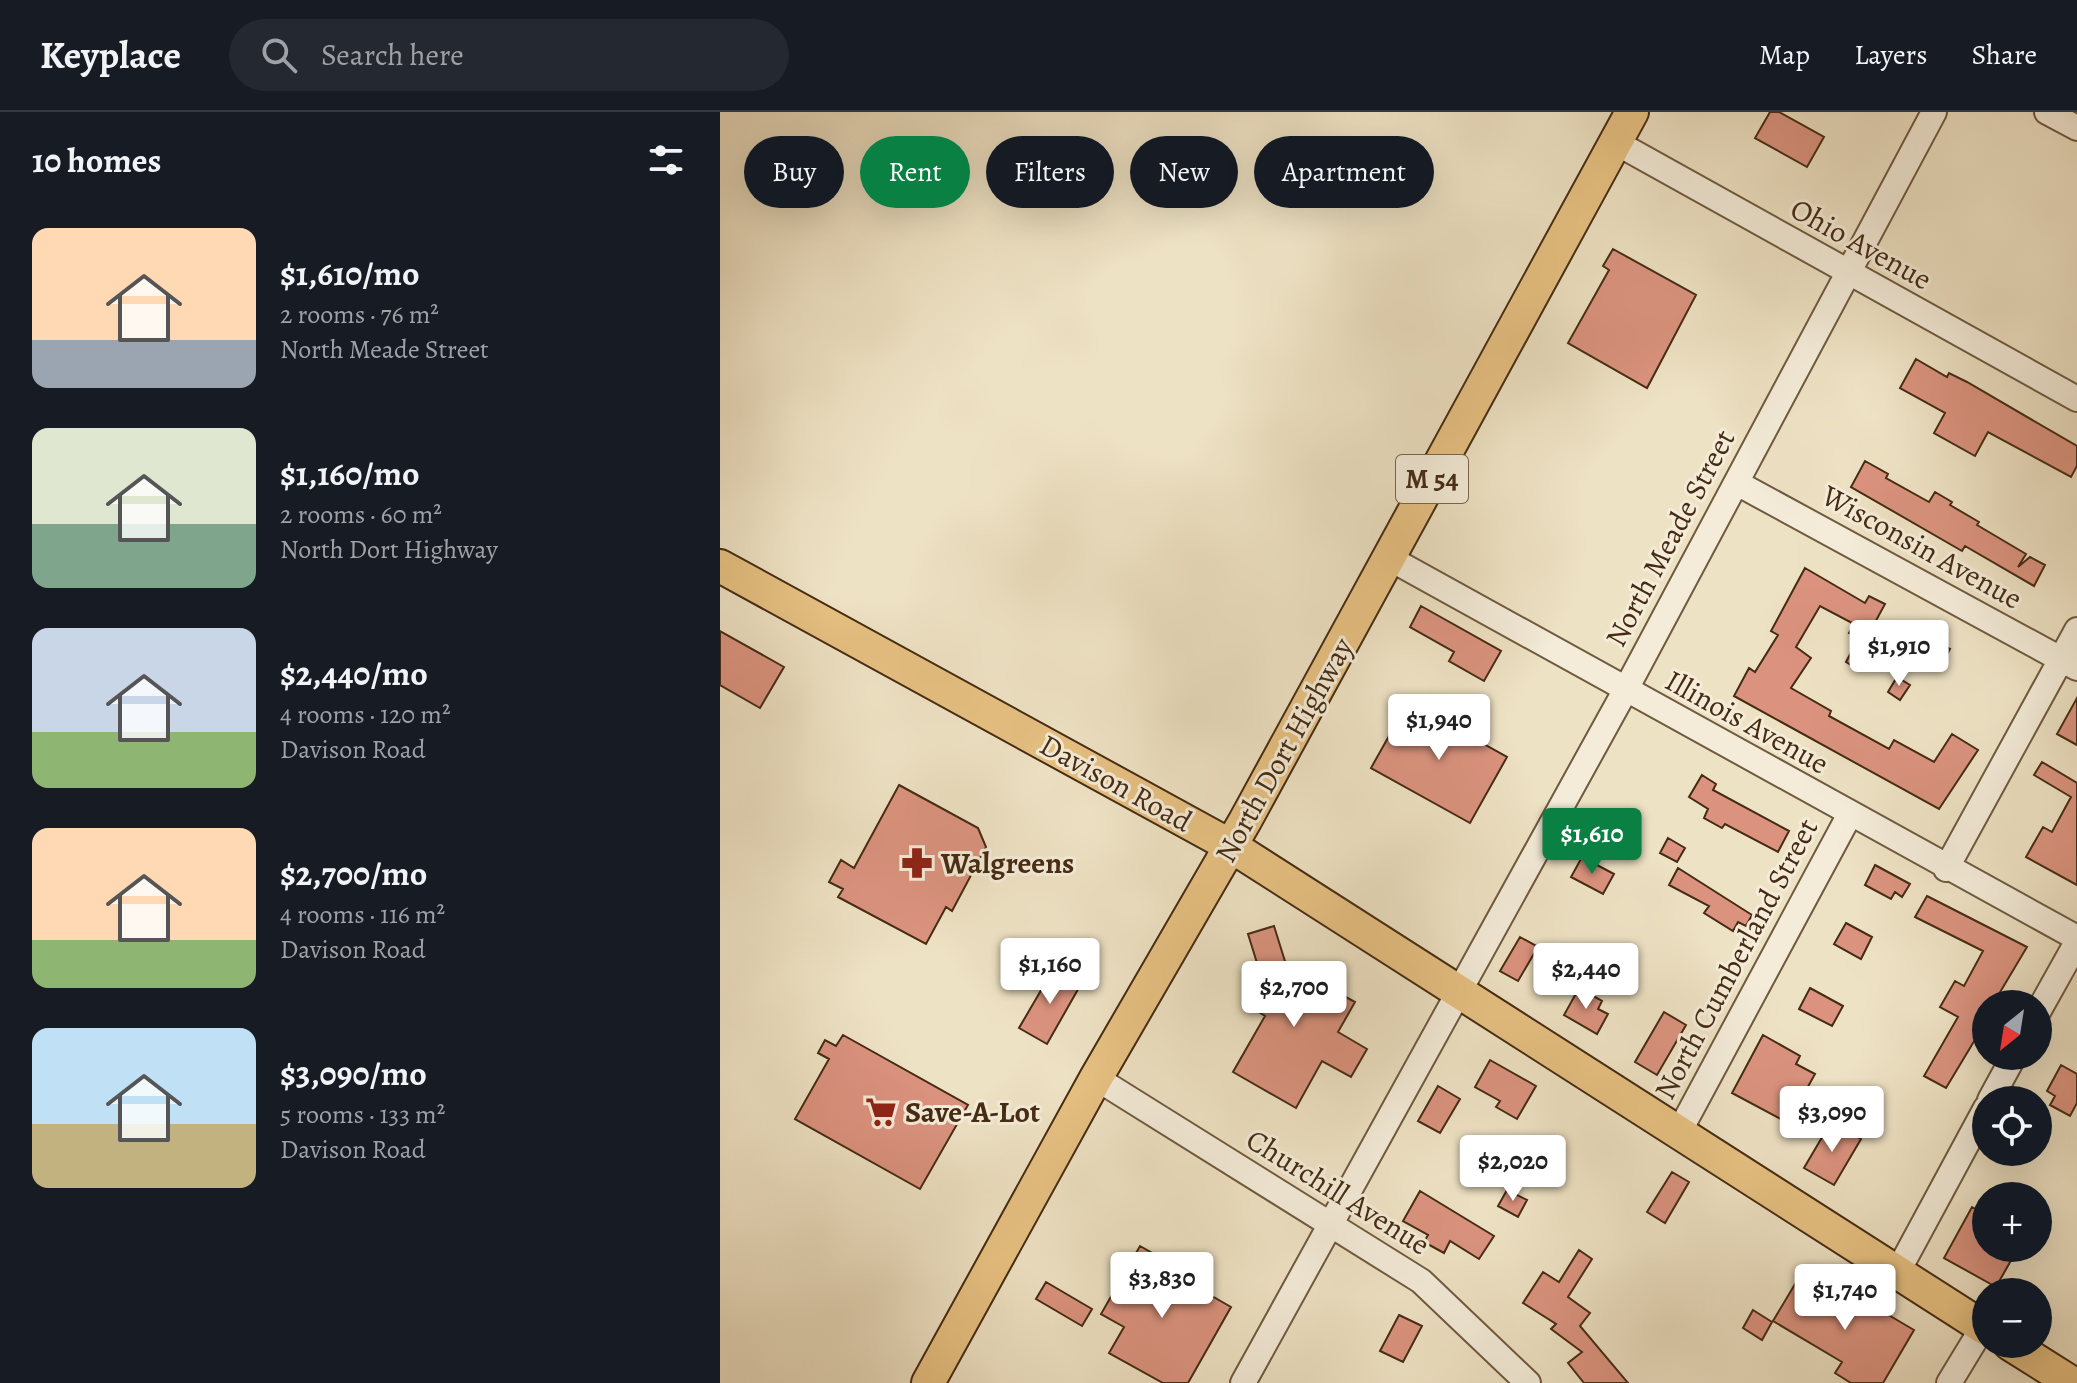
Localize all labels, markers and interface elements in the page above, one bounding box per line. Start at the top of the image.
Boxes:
search box [229,19,789,91]
text: Keyplace [40,29,181,81]
icon: search [257,33,301,77]
text: Search here [321,35,464,75]
text: Map [1759,36,1810,74]
text: Layers [1854,36,1927,74]
text: Share [1971,36,2037,74]
chip: Buy [744,136,844,208]
chip: Rent [860,136,970,208]
chip: Filters [986,136,1114,208]
chip: New [1130,136,1238,208]
chip: Apartment [1254,136,1434,208]
text: 10 homes [32,137,161,184]
icon: filters [644,138,688,182]
street label: Ohio Avenue [1783,189,1939,299]
text: $1,610/mo [280,250,420,297]
icon: home [96,260,192,356]
text: 2 rooms · 76 m² [280,297,439,332]
text: North Meade Street [280,332,489,367]
street label: North Meade Street [1596,422,1744,654]
text: $1,160/mo [280,450,420,497]
road number: M 54 [1396,455,1468,503]
icon: home [96,460,192,556]
street label: Wisconsin Avenue [1814,475,2029,619]
text: 2 rooms · 60 m² [280,497,442,532]
text: North Dort Highway [280,532,498,567]
pin: $1,910 [1834,620,1964,688]
text: $1,910 [1868,628,1930,663]
street label: North Dort Highway [1206,630,1363,870]
text: $2,440/mo [280,650,428,697]
icon: home [96,660,192,756]
street label: Illinois Avenue [1658,661,1836,783]
pin: $1,940 [1374,694,1504,762]
text: 4 rooms · 120 m² [280,697,450,732]
text: $1,940 [1406,702,1472,737]
street label: Davison Road [1033,725,1200,842]
text: Davison Road [280,732,426,767]
pin: $1,610 [1527,808,1657,876]
street label: North Cumberland Street [1645,811,1827,1107]
text: $1,610 [1561,816,1623,851]
place label: Walgreens [940,843,1074,883]
pharmacy icon: Walgreens [900,846,934,880]
text: $2,700/mo [280,850,427,897]
icon: home [96,860,192,956]
text: 4 rooms · 116 m² [280,897,445,932]
text: Davison Road [280,932,426,967]
pin: $1,160 [985,938,1115,1006]
pin: $2,440 [1521,943,1651,1011]
text: $1,160 [1019,946,1081,981]
text: $2,440 [1551,951,1621,986]
pin: $2,700 [1229,961,1359,1029]
text: $2,700 [1260,969,1328,1004]
north arrow [1972,990,2052,1070]
map controls [1972,990,2052,1358]
text: $3,090/mo [280,1050,427,1097]
icon: home [96,1060,192,1156]
pin: $3,090 [1767,1086,1897,1154]
button: locate [1972,1086,2052,1166]
place label: Save-A-Lot [905,1092,1040,1132]
text: $3,090 [1798,1094,1866,1129]
supermarket icon: Save-A-Lot [864,1095,898,1129]
text: 5 rooms · 133 m² [280,1097,445,1132]
street label: Churchill Avenue [1239,1120,1437,1264]
text: Davison Road [280,1132,426,1167]
pin: $2,020 [1448,1135,1578,1203]
text: $2,020 [1478,1143,1548,1178]
button: + [1972,1182,2052,1262]
pin: $3,830 [1097,1252,1227,1320]
text: $3,830 [1128,1260,1196,1295]
pin: $1,740 [1780,1264,1910,1332]
text: $1,740 [1813,1272,1877,1307]
button: − [1972,1278,2052,1358]

